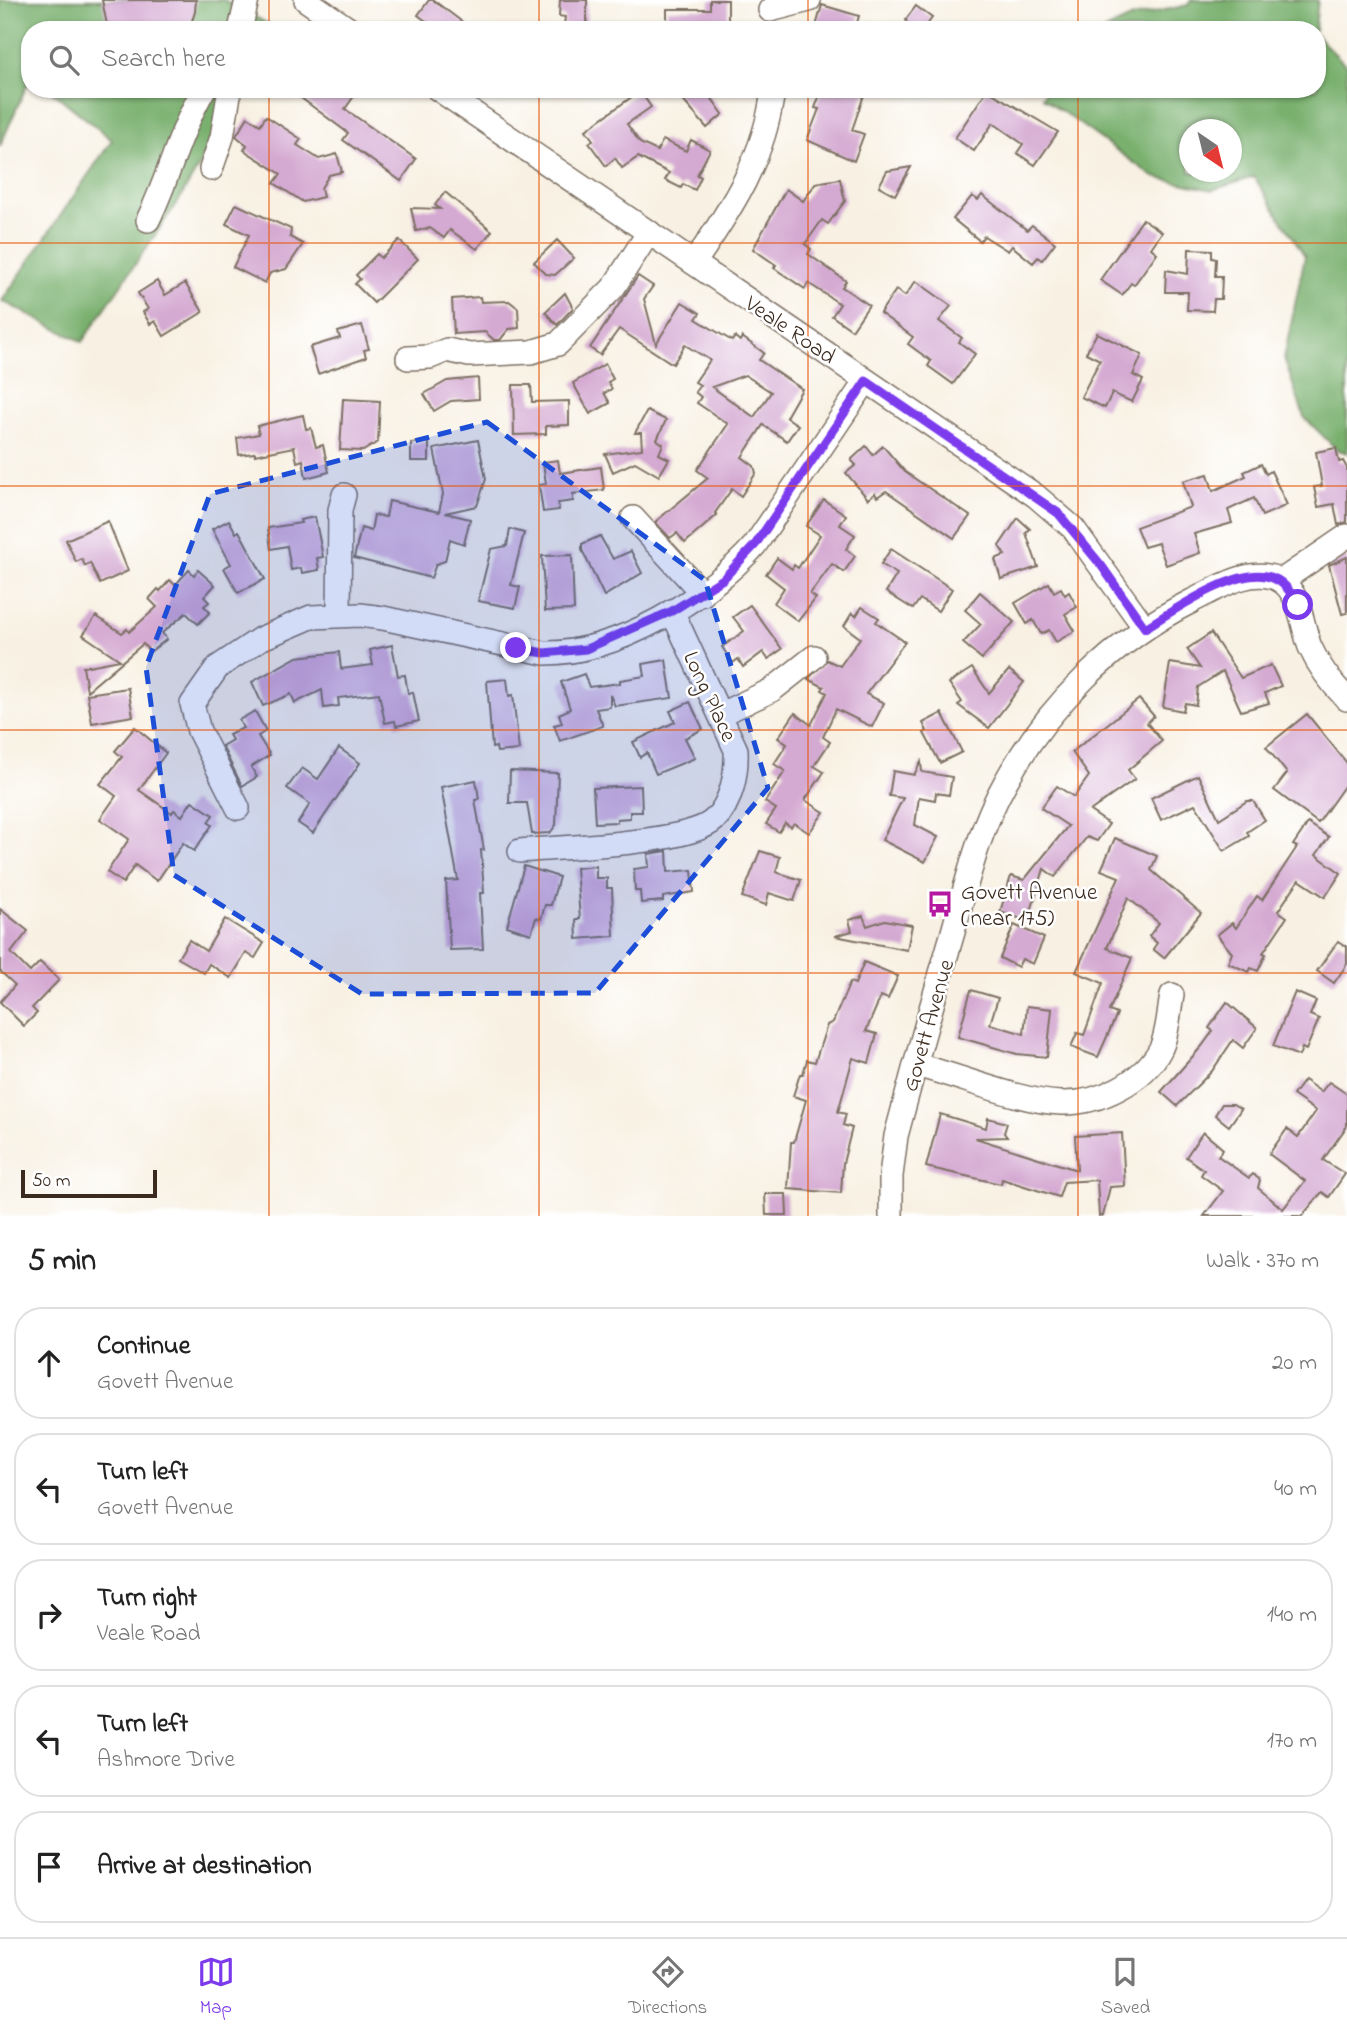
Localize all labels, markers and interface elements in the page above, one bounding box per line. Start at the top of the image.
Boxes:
search box [21,21,1326,98]
icon: search [45,41,83,79]
text: Search here [101,41,226,79]
north arrow [1179,119,1242,182]
street label: Veale Road [737,288,842,374]
route start [1282,589,1313,620]
route end [500,632,531,663]
street label: Long Place [672,646,744,749]
place label: Govett Avenue (near 175) [961,877,1098,936]
bus stop icon: Govett Avenue (near 175) [925,889,955,919]
street label: Govett Avenue [895,955,964,1096]
scale bar [21,1167,158,1199]
text: 50 m [32,1168,71,1195]
text: 5 min [28,1240,96,1284]
text: Walk · 370 m [1206,1245,1319,1278]
text: Continue [97,1328,190,1366]
icon: ahead [30,1344,68,1382]
text: 20 m [1272,1347,1317,1380]
text: Govett Avenue [97,1366,233,1399]
text: Turn left [97,1454,188,1492]
icon: left [30,1470,68,1508]
text: 40 m [1274,1473,1317,1506]
text: Govett Avenue [97,1492,233,1525]
text: Turn right [97,1580,197,1618]
icon: right [30,1596,68,1634]
text: 140 m [1267,1599,1317,1632]
text: Veale Road [97,1618,200,1651]
text: Turn left [97,1706,188,1744]
icon: left [30,1722,68,1760]
text: 170 m [1267,1725,1317,1758]
text: Ashmore Drive [97,1744,235,1777]
icon: arrive [30,1848,68,1886]
text: Arrive at destination [97,1848,312,1886]
tab: Map [197,1953,235,2022]
tab: Directions [628,1953,707,2022]
tab: Saved [1101,1953,1150,2022]

